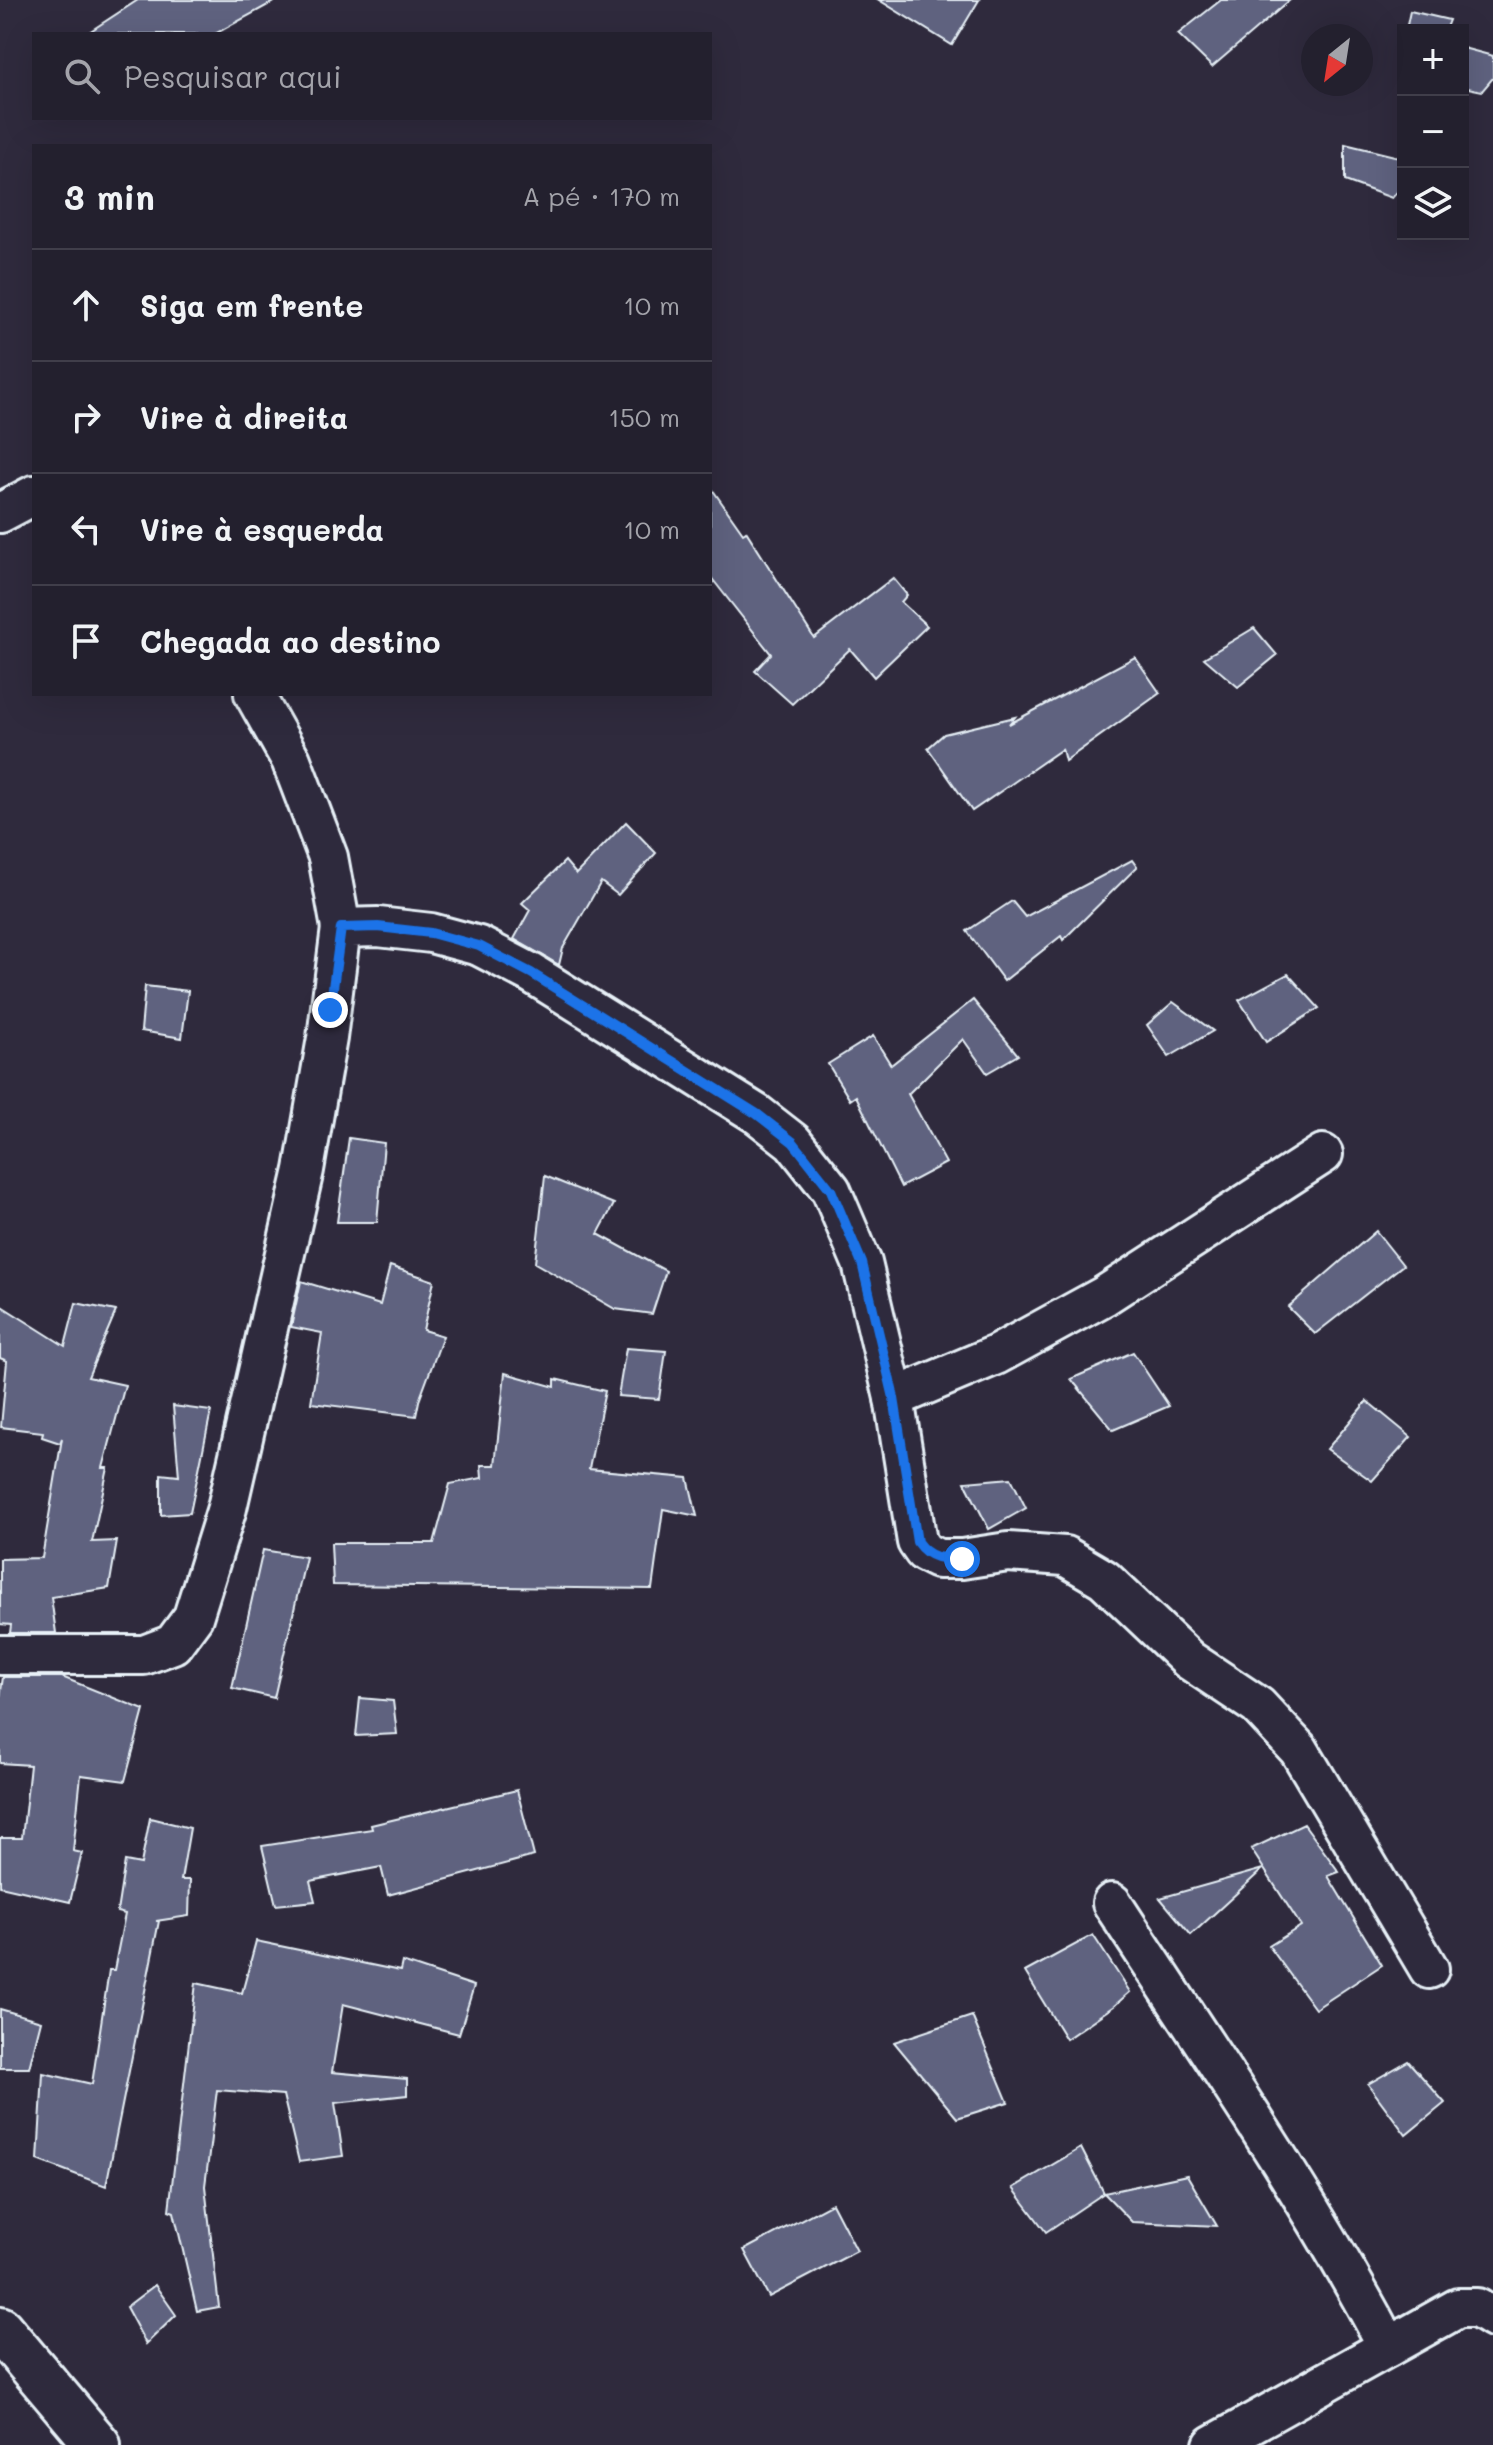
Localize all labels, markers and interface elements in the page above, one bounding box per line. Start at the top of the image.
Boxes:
north arrow [1301,24,1373,96]
map controls [1397,24,1469,240]
button: + [1397,24,1469,96]
search box [32,32,712,120]
icon: search [60,54,104,98]
text: Pesquisar aqui [124,56,342,96]
button: − [1397,96,1469,168]
button: layers [1397,168,1469,240]
text: 3 min [64,174,155,219]
text: A pé · 170 m [522,179,680,213]
icon: ahead [64,283,108,327]
text: Siga em frente [140,285,363,325]
text: 10 m [623,288,680,322]
icon: right [64,395,108,439]
text: Vire à direita [140,397,348,437]
text: 150 m [608,400,680,434]
icon: left [64,507,108,551]
text: Vire à esquerda [140,509,384,549]
text: 10 m [623,512,680,546]
icon: arrive [64,619,108,663]
text: Chegada ao destino [140,621,440,661]
route end [312,992,348,1028]
route start [944,1541,980,1577]

